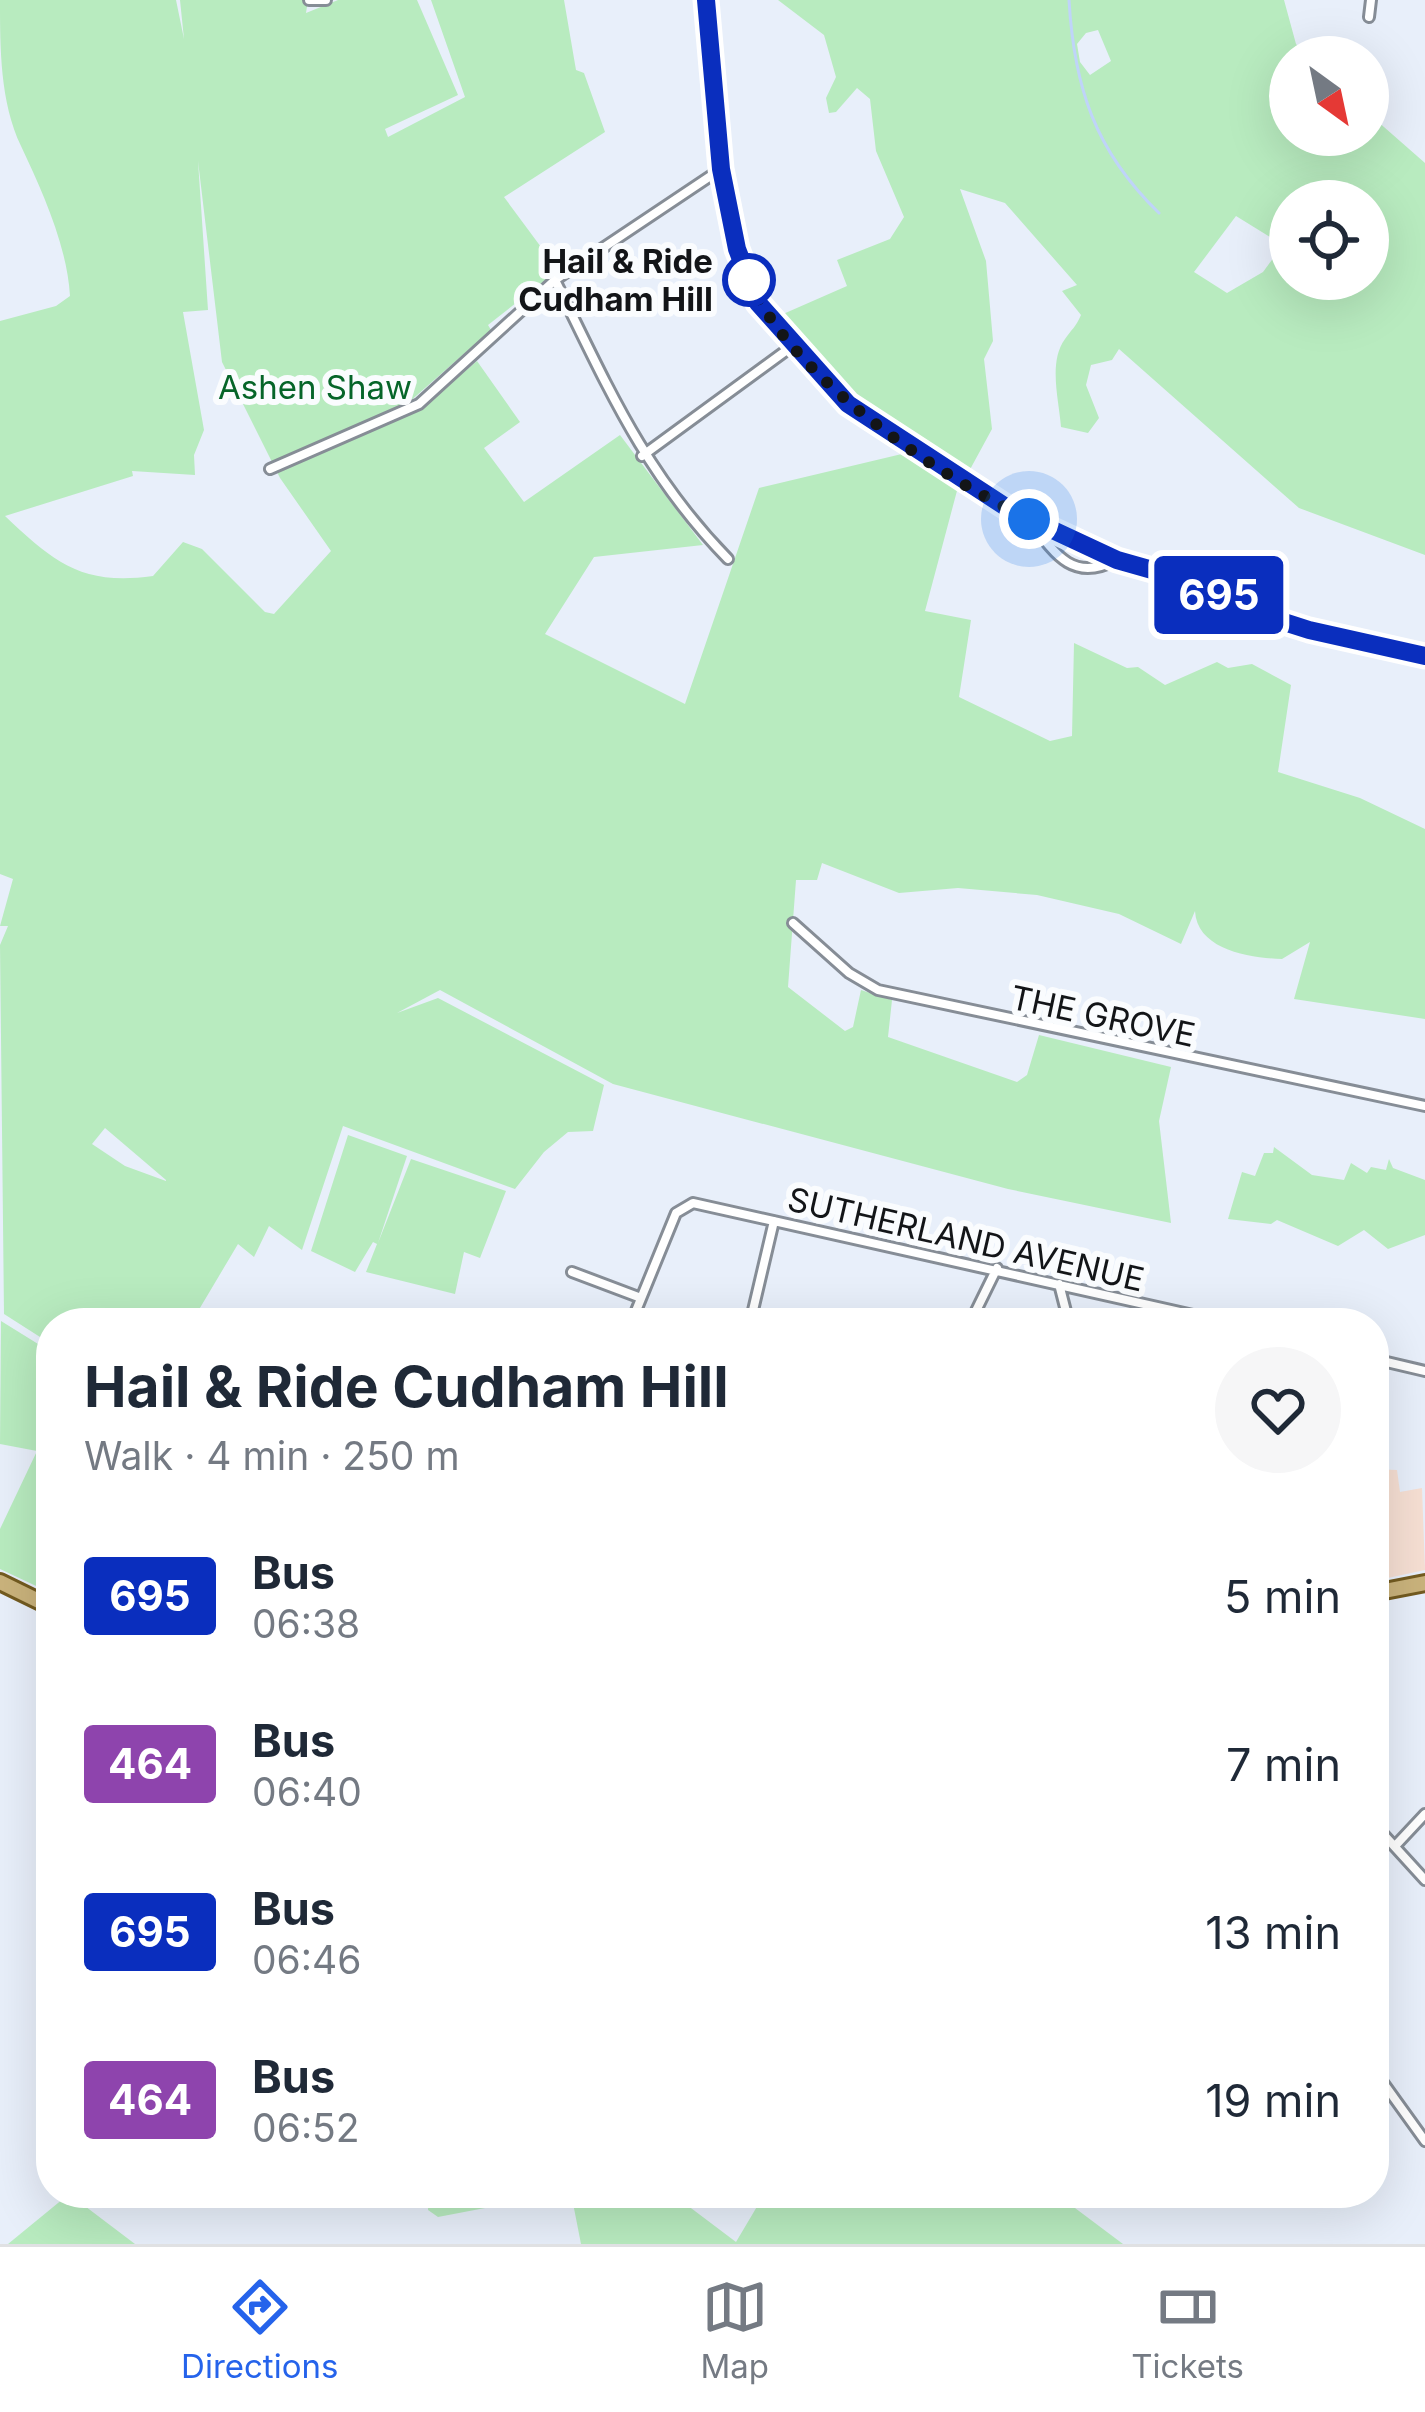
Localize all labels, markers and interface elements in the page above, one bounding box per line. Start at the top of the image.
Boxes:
north arrow [1269,36,1389,156]
map controls [1269,36,1389,300]
button: locate [1269,180,1389,300]
place label: Hail & Ride Cudham Hill [518,241,713,319]
marker: Hail & Ride Cudham Hill [724,255,774,305]
park label: Ashen Shaw [218,367,412,407]
your location [999,489,1059,549]
line badge: 695 [1150,556,1288,634]
text: 695 [1178,569,1260,620]
street label: THE GROVE [1007,977,1199,1055]
street label: SUTHERLAND AVENUE [784,1179,1148,1299]
button: heart [1215,1347,1341,1473]
text: Hail & Ride Cudham Hill [84,1352,729,1421]
text: Walk · 4 min · 250 m [84,1432,460,1479]
text: Bus [252,1545,335,1600]
text: 5 min [1224,1569,1341,1624]
text: 695 [109,1570,191,1621]
text: 06:38 [252,1600,360,1647]
text: Bus [252,1713,335,1768]
text: 7 min [1226,1737,1341,1792]
text: 464 [108,1738,192,1789]
text: 06:40 [252,1768,362,1815]
text: Bus [252,1881,335,1936]
text: 13 min [1205,1905,1341,1960]
text: 695 [109,1906,191,1957]
text: 06:46 [252,1936,361,1983]
text: Bus [252,2049,335,2104]
text: 19 min [1205,2073,1341,2128]
text: 464 [108,2074,192,2125]
text: 06:52 [252,2104,360,2151]
tab: Directions [181,2274,338,2386]
tab: Map [701,2274,769,2386]
tab: Tickets [1131,2274,1244,2386]

